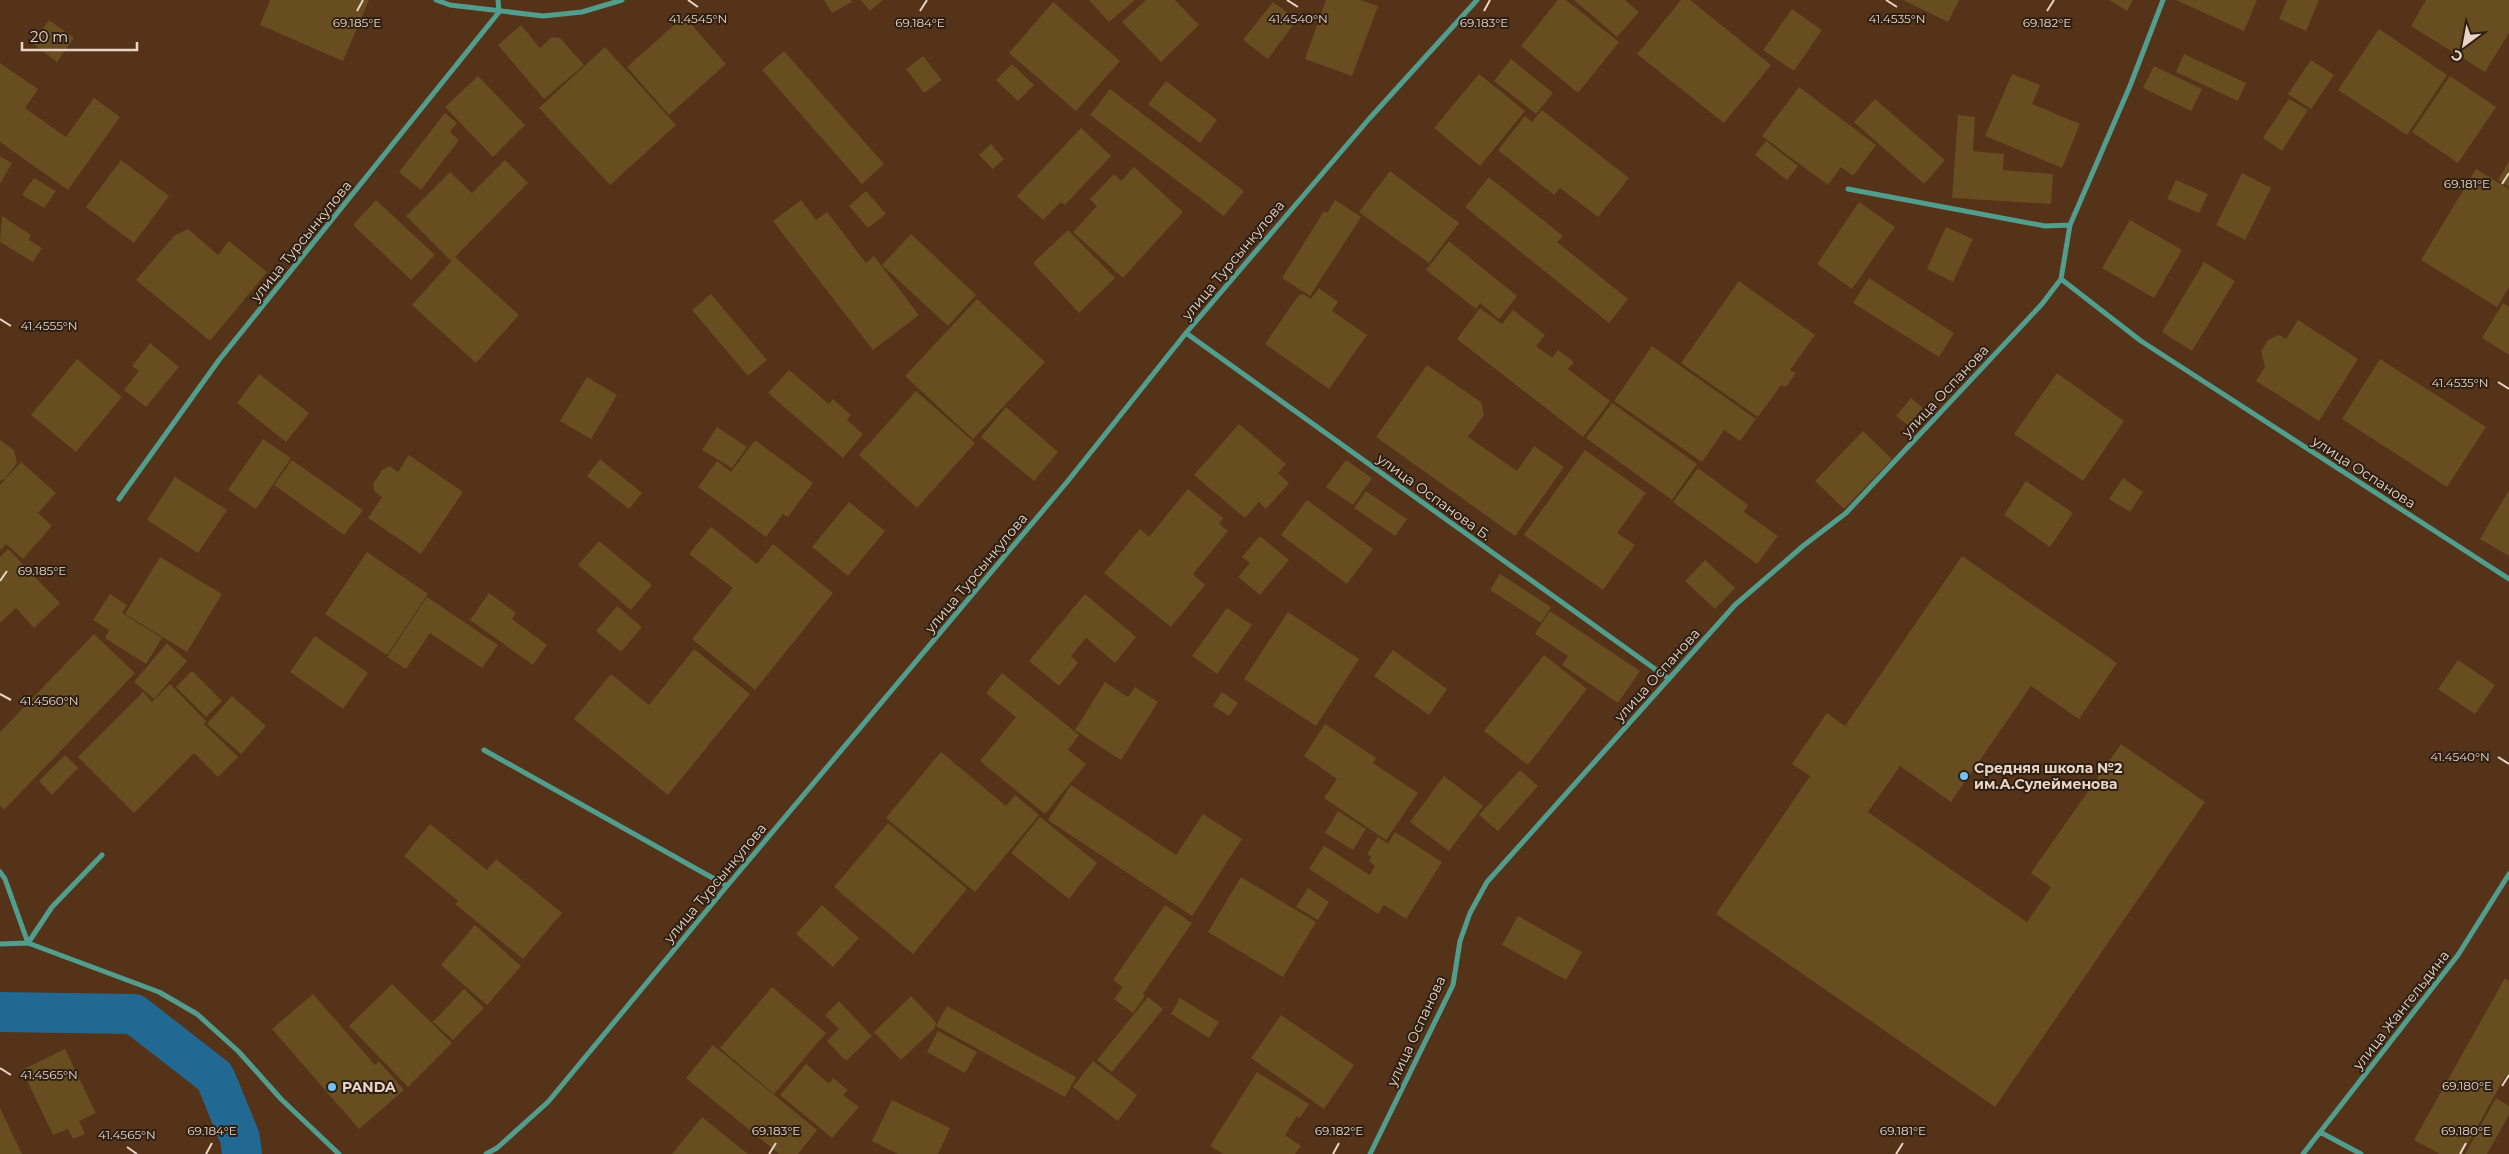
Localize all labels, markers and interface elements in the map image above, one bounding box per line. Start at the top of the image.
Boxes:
text: 41.4545°N [669,11,727,26]
text: 41.4540°N [1268,11,1328,26]
text: 41.4535°N [1868,11,1926,26]
text: 69.185°E [333,15,381,30]
text: 69.184°E [895,15,945,30]
text: 69.183°E [1460,15,1508,30]
text: 69.182°E [2023,15,2071,30]
scale bar [22,20,138,52]
north arrow [2439,20,2489,70]
text: 20 m [30,27,68,46]
text: С [2448,46,2466,66]
text: 69.181°E [2444,176,2490,191]
street label: улица Турсынкулова [246,177,355,306]
street label: улица Турсынкулова [1177,197,1288,324]
text: 41.4555°N [20,318,78,333]
street label: улица Оспанова [1897,341,1992,442]
text: 41.4535°N [2431,375,2489,390]
street label: улица Оспанова [2308,431,2419,512]
street label: улица Оспанова Б. [1373,449,1495,544]
street label: улица Турсынкулова [920,510,1031,637]
text: 69.185°E [18,563,66,578]
street label: улица Оспанова [1610,624,1704,726]
text: 41.4560°N [19,693,79,708]
text: 41.4540°N [2430,749,2490,764]
place label: Средняя школа №2 им.А.Сулейменова [1974,759,2123,793]
marker: Средняя школа №2 им.А.Сулейменова [1958,770,1970,782]
street label: улица Турсынкулова [659,820,770,947]
street label: улица Жангельдина [2348,947,2453,1074]
street label: улица Оспанова [1382,973,1449,1090]
text: 41.4565°N [20,1067,78,1082]
place label: PANDA [342,1078,396,1096]
text: 69.180°E [2442,1078,2492,1093]
marker: PANDA [326,1081,338,1093]
text: 69.184°E [187,1123,237,1138]
text: 69.183°E [752,1123,800,1138]
text: 69.182°E [1315,1123,1363,1138]
text: 69.181°E [1880,1123,1926,1138]
text: 69.180°E [2441,1123,2491,1138]
text: 41.4565°N [98,1127,156,1142]

